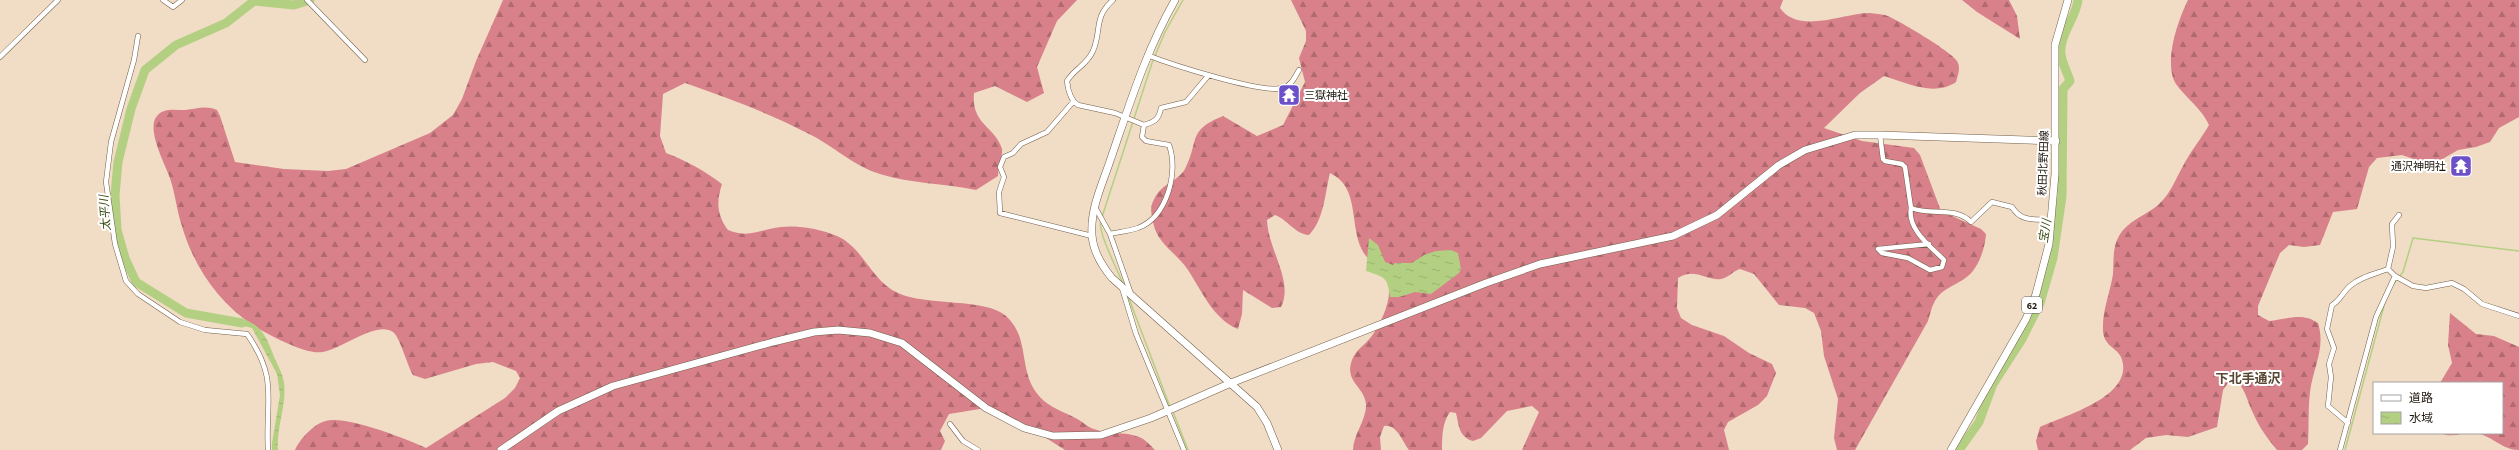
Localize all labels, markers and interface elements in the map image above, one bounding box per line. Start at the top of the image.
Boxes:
temple icon: 三獄神社 [1276,82,1302,108]
place label: 三獄神社 [1304,88,1348,103]
street label: 秋田北野田線 [2035,130,2052,196]
temple icon: 通沢神明社 [2448,153,2474,179]
place label: 通沢神明社 [2391,159,2446,174]
water label: 太平川 [96,192,115,232]
water label: 宝川 [2035,216,2056,244]
road number: 62 [2022,297,2042,313]
district label: 下北手通沢 [2215,370,2281,388]
legend [2373,382,2503,434]
text: 道路 [2409,390,2433,407]
text: 水域 [2409,410,2433,427]

